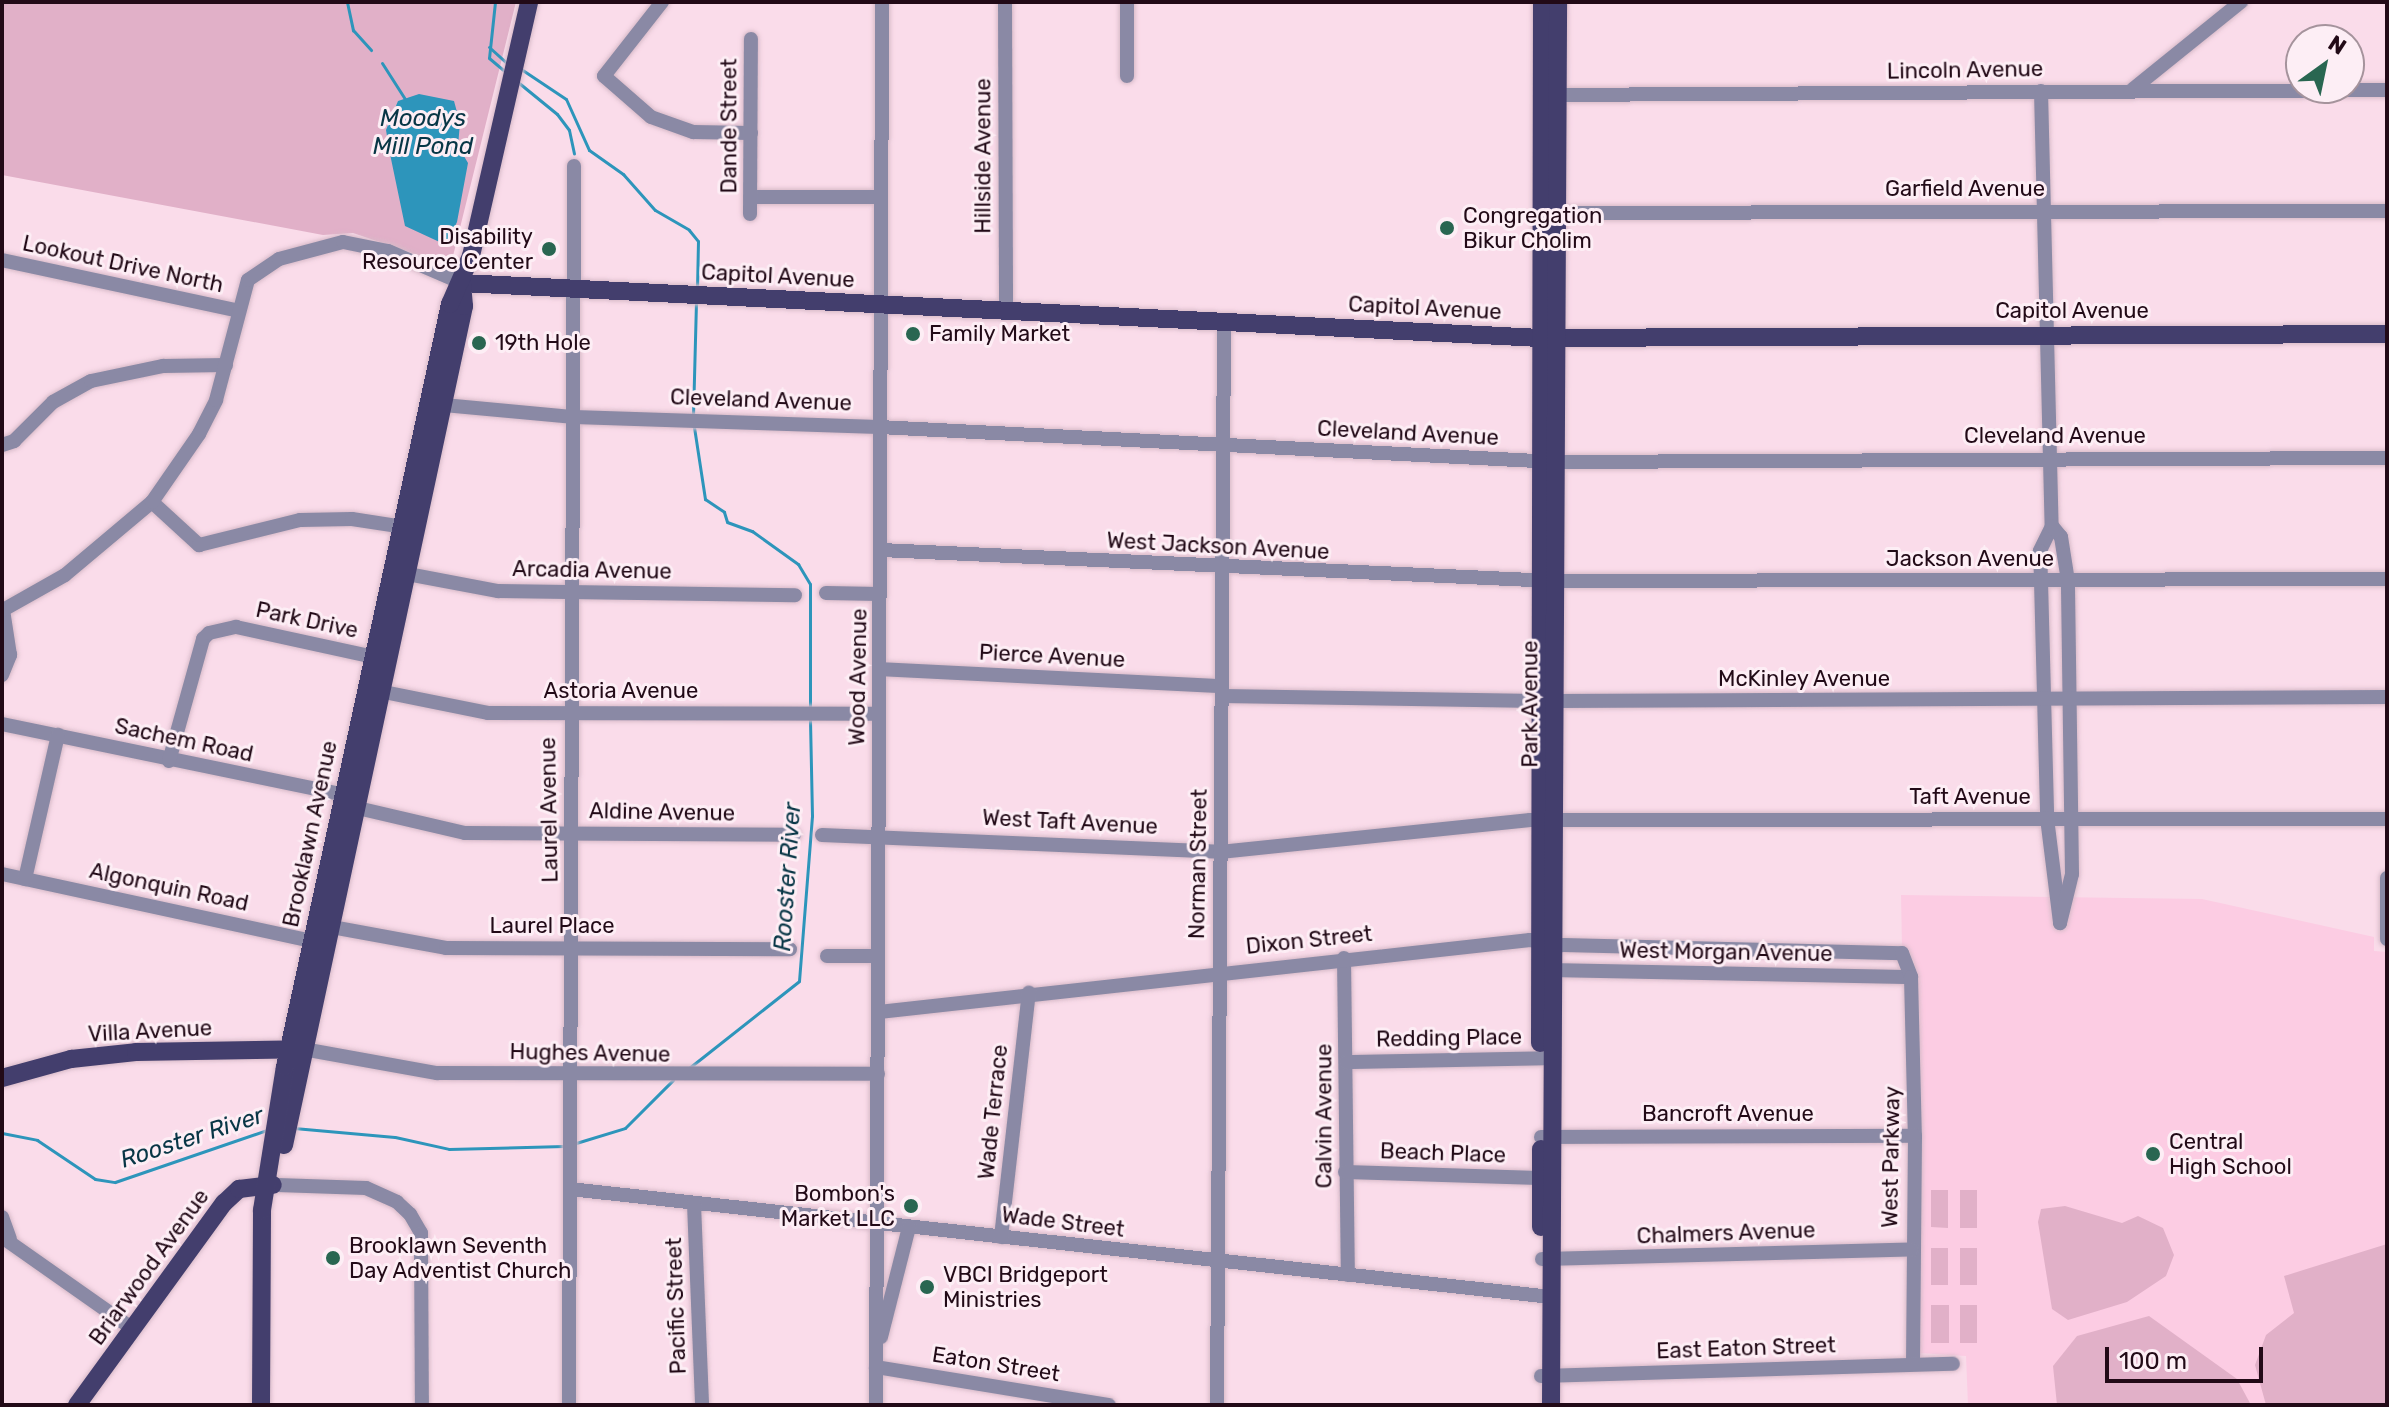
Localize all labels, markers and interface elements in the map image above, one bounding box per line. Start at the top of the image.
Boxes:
north arrow [2285,24,2365,104]
text: N [2323,29,2351,61]
street label: Lincoln Avenue [1886,55,2044,85]
street label: Dande Street [716,58,742,194]
street label: Hillside Avenue [970,78,996,234]
water label: Moodys Mill Pond [373,105,473,161]
street label: Garfield Avenue [1885,176,2045,202]
place label: Congregation Bikur Cholim [1463,202,1602,254]
marker: Congregation Bikur Cholim [1438,219,1456,237]
place label: Disability Resource Center [362,223,533,274]
street label: Lookout Drive North [20,230,226,298]
marker: Disability Resource Center [540,240,558,258]
street label: Capitol Avenue [700,259,856,293]
street label: Capitol Avenue [1347,291,1503,325]
street label: Capitol Avenue [1995,298,2149,324]
place label: Family Market [929,321,1071,347]
marker: Family Market [904,325,922,343]
place label: 19th Hole [495,330,591,356]
marker: 19th Hole [470,334,488,352]
street label: Cleveland Avenue [669,384,853,416]
street label: Cleveland Avenue [1316,415,1500,451]
street label: Cleveland Avenue [1964,423,2146,449]
street label: West Jackson Avenue [1106,527,1330,565]
street label: Jackson Avenue [1886,546,2054,572]
street label: Arcadia Avenue [512,555,672,585]
street label: Park Drive [253,596,361,644]
street label: Wood Avenue [844,608,872,746]
street label: Pierce Avenue [978,639,1126,673]
street label: Park Avenue [1517,640,1543,768]
street label: McKinley Avenue [1717,666,1891,692]
street label: Astoria Avenue [543,678,699,704]
street label: Sachem Road [112,712,256,768]
street label: Laurel Avenue [535,737,563,883]
street label: Brooklawn Avenue [277,738,343,930]
street label: Taft Avenue [1909,784,2031,810]
street label: Norman Street [1183,789,1213,939]
street label: Aldine Avenue [588,798,736,826]
water label: Rooster River [768,801,808,953]
street label: West Taft Avenue [981,804,1159,840]
street label: Algonquin Road [87,857,251,917]
street label: Laurel Place [489,913,615,939]
street label: Dixon Street [1244,920,1374,960]
street label: West Morgan Avenue [1619,937,1833,967]
street label: Villa Avenue [87,1015,213,1047]
street label: Redding Place [1376,1024,1522,1052]
street label: Hughes Avenue [509,1038,671,1068]
street label: Wade Terrace [973,1043,1013,1181]
street label: Calvin Avenue [1311,1043,1337,1189]
street label: West Parkway [1877,1086,1905,1228]
water label: Rooster River [116,1101,268,1175]
street label: Bancroft Avenue [1642,1101,1814,1127]
place label: Central High School [2169,1128,2292,1180]
street label: Beach Place [1379,1138,1507,1168]
marker: Central High School [2144,1145,2162,1163]
place label: Bombon's Market LLC [781,1180,895,1232]
street label: Briarwood Avenue [83,1184,215,1350]
marker: Bombon's Market LLC [902,1197,920,1215]
street label: Wade Street [1000,1201,1126,1243]
street label: Chalmers Avenue [1636,1217,1816,1249]
place label: Brooklawn Seventh Day Adventist Church [349,1232,573,1284]
street label: Pacific Street [660,1237,692,1375]
marker: Brooklawn Seventh Day Adventist Church [324,1249,342,1267]
place label: VBCI Bridgeport Ministries [943,1261,1108,1312]
marker: VBCI Bridgeport Ministries [918,1278,936,1296]
scale bar [2109,1331,2267,1381]
street label: East Eaton Street [1656,1332,1836,1364]
street label: Eaton Street [930,1341,1062,1387]
text: 100 m [2119,1347,2187,1375]

